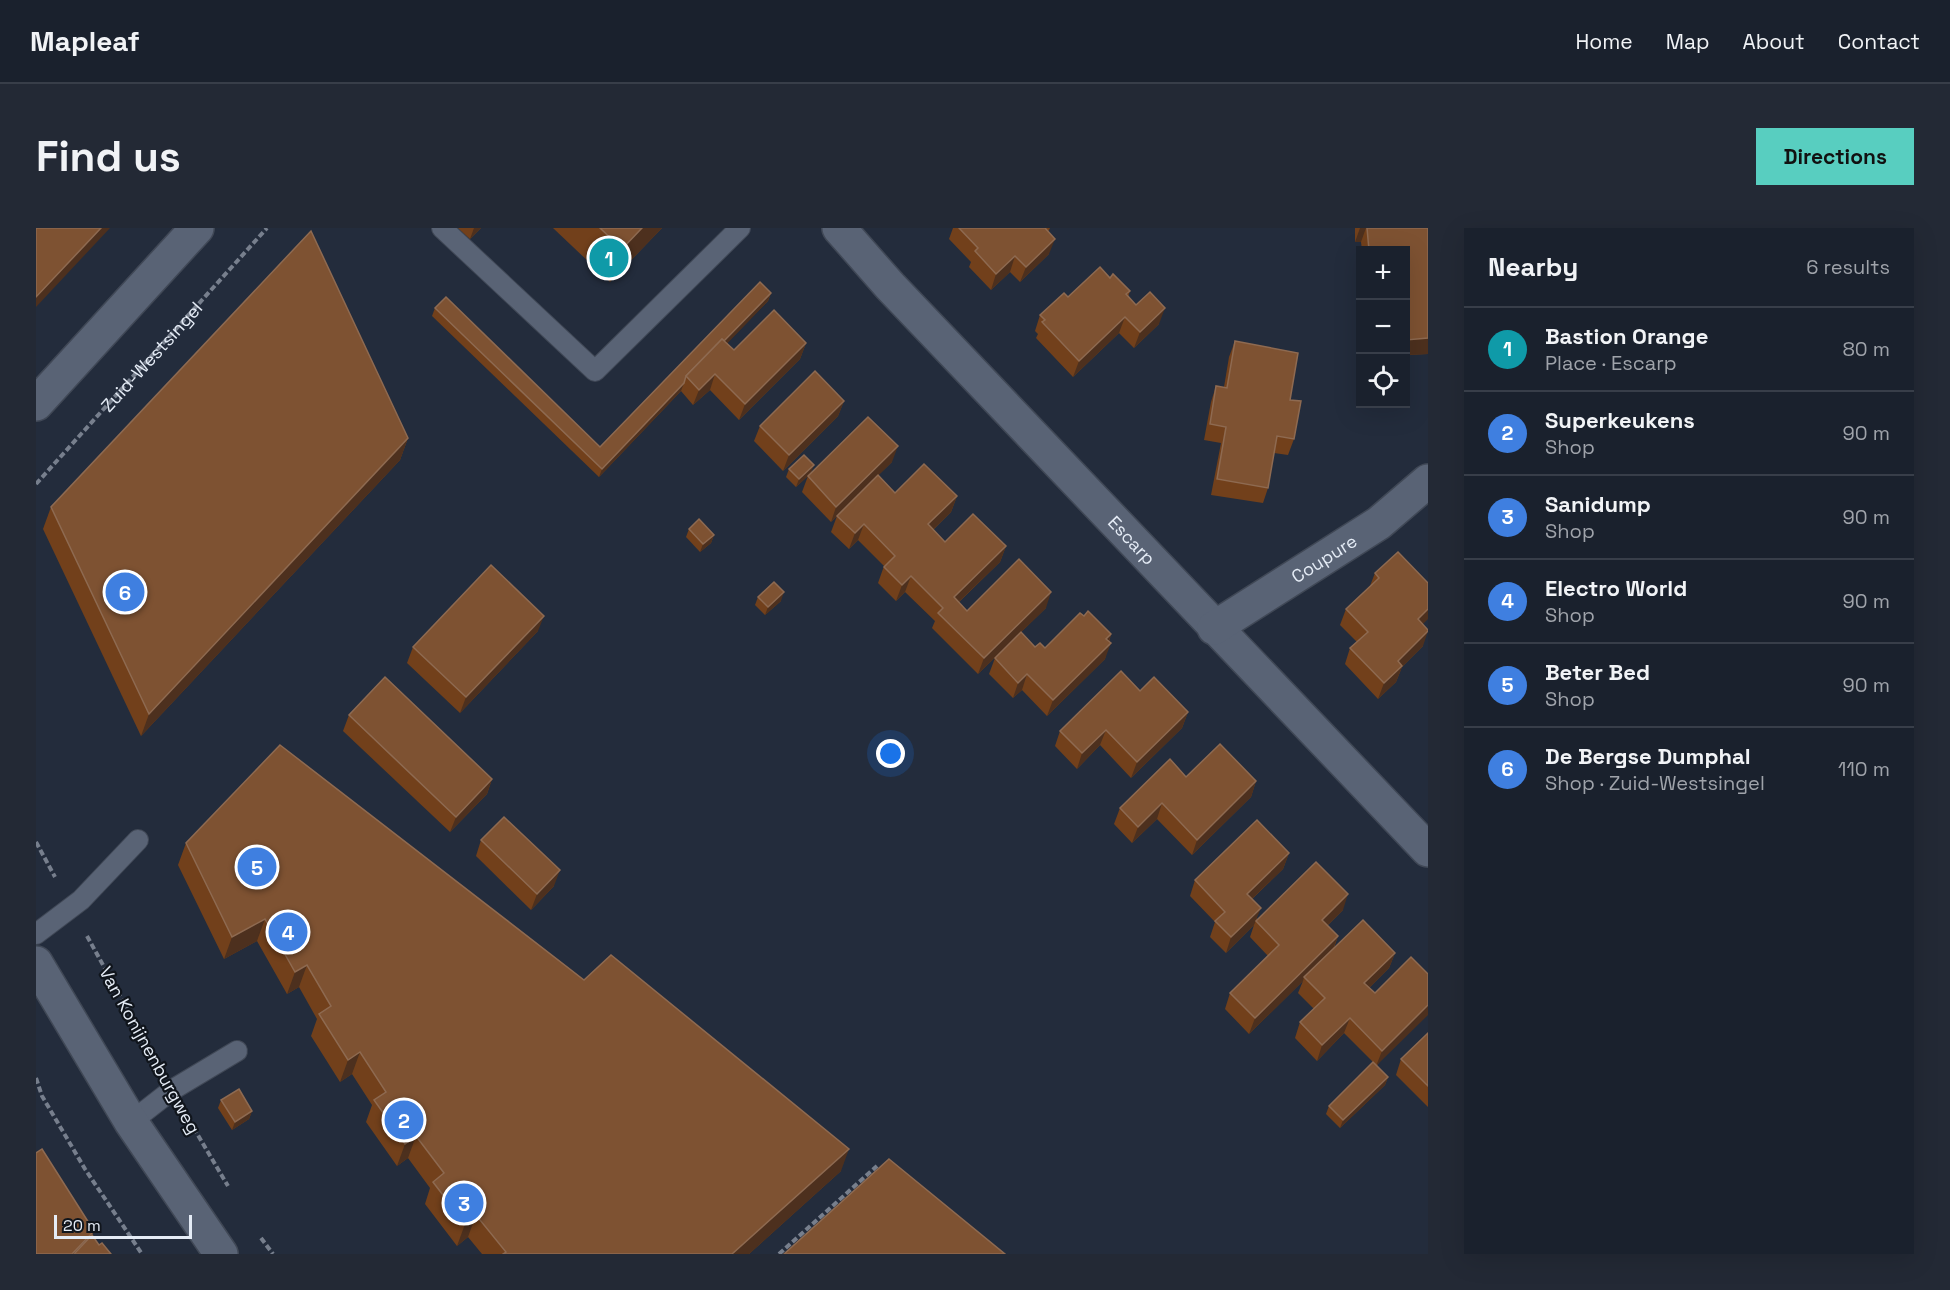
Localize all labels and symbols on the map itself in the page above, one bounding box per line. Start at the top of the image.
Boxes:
pin: 1 [590,236,628,280]
street label: Zuid-Westsingel [96,296,207,416]
street label: Escarp [1103,510,1161,569]
street label: Coupure [1287,529,1361,588]
pin: 6 [106,570,145,614]
your location [876,739,905,768]
pin: 5 [238,844,276,890]
pin: 4 [268,910,308,954]
street label: Van Konijnenburgweg [94,962,206,1138]
pin: 2 [384,1098,424,1142]
pin: 3 [444,1180,484,1226]
scale bar [54,1212,192,1240]

